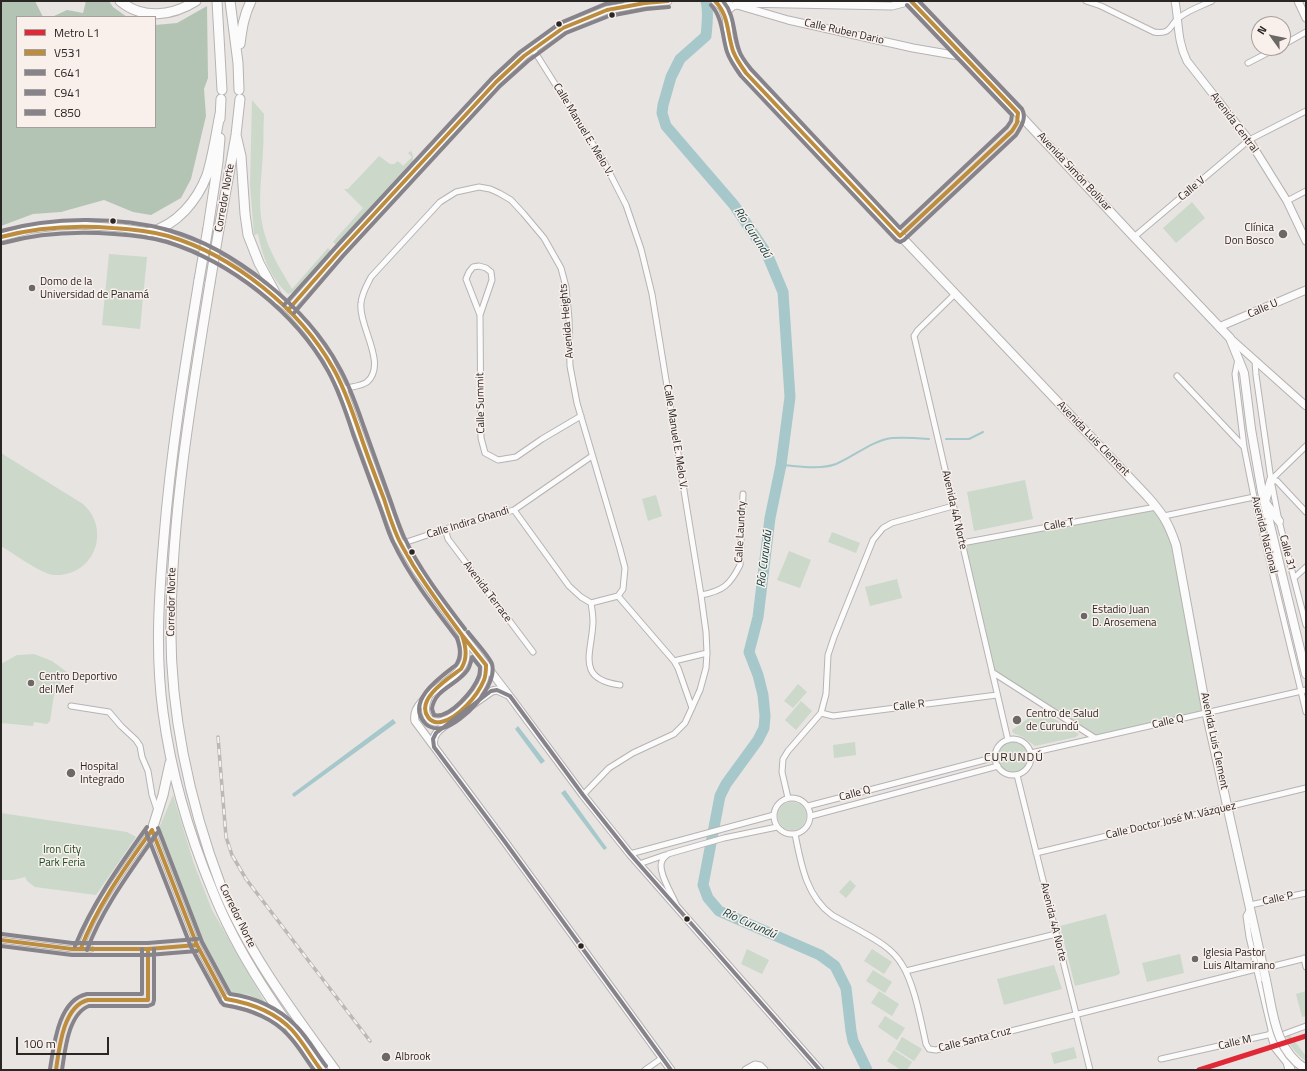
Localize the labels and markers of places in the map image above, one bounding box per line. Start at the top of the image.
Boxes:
unlabelled marker [607,10,617,20]
unlabelled marker [554,19,564,29]
unlabelled marker [108,216,118,226]
place label: Clínica Don Bosco [1225,221,1274,247]
marker: Clínica Don Bosco [1277,228,1289,240]
place label: Domo de la Universidad de Panamá [40,275,149,301]
marker: Domo de la Universidad de Panamá [27,283,37,293]
unlabelled marker [407,547,417,557]
place label: Estadio Juan D. Arosemena [1092,603,1157,629]
marker: Estadio Juan D. Arosemena [1079,611,1089,621]
place label: Centro Deportivo del Mef [39,670,117,696]
marker: Centro Deportivo del Mef [26,678,36,688]
place label: Centro de Salud de Curundú [1026,707,1099,733]
marker: Centro de Salud de Curundú [1011,714,1023,726]
place label: Hospital Integrado [80,760,125,786]
marker: Hospital Integrado [65,767,77,779]
unlabelled marker [682,914,692,924]
unlabelled marker [576,941,586,951]
place label: Iglesia Pastor Luis Altamirano [1203,946,1275,972]
marker: Iglesia Pastor Luis Altamirano [1190,954,1200,964]
place label: Albrook [395,1050,430,1064]
marker: Albrook [380,1051,392,1063]

